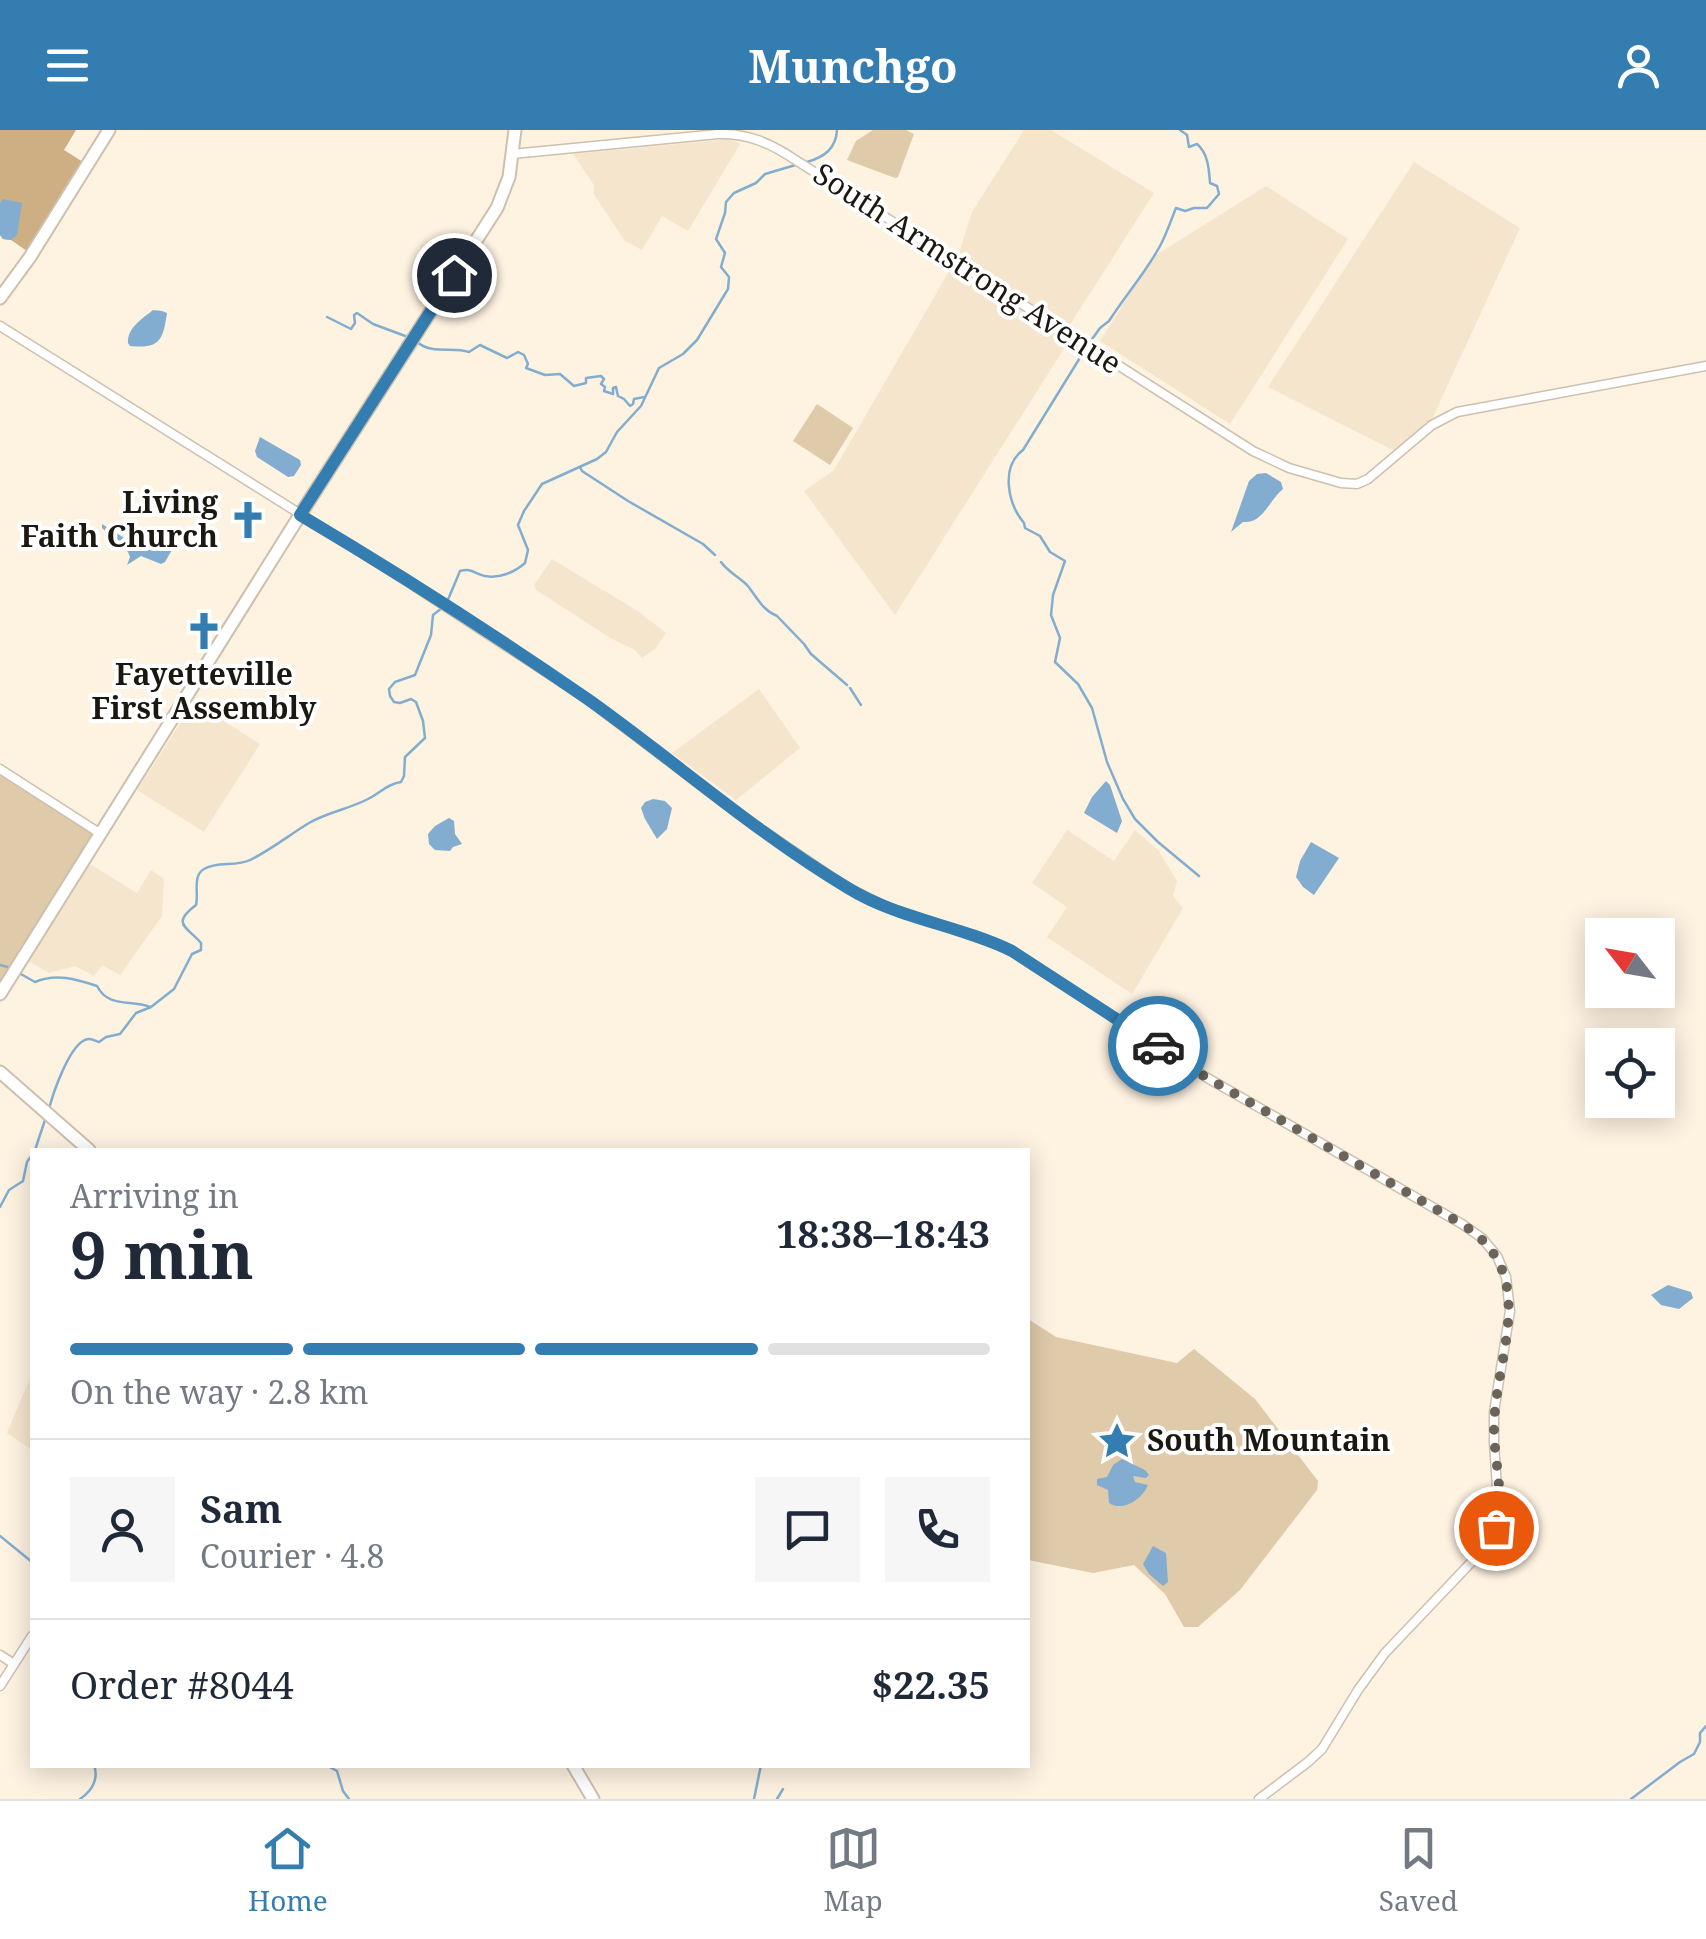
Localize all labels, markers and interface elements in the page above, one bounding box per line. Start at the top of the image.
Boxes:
text: Munchgo [748,35,958,96]
icon: menu [40,38,95,93]
icon: person [1611,38,1666,93]
street label: South Armstrong Avenue [806,153,1130,383]
pin [412,233,497,318]
icon: home [427,248,482,303]
place label: Living Faith Church [20,481,218,556]
church icon: Living Faith Church [227,499,269,541]
church icon: Fayetteville First Assembly [183,610,225,652]
place label: Fayetteville First Assembly [92,653,317,728]
north arrow [1585,918,1675,1008]
map controls [1585,918,1675,1118]
courier [1108,996,1208,1096]
icon: car [1131,1019,1186,1074]
button: locate [1585,1028,1675,1118]
text: Arriving in [70,1174,239,1217]
text: 18:38–18:43 [776,1207,990,1259]
text: 9 min [70,1210,254,1298]
text: On the way · 2.8 km [70,1370,368,1413]
place label: South Mountain [1147,1419,1390,1460]
place icon: South Mountain [1096,1420,1138,1462]
button: person [70,1477,175,1582]
button: chat [755,1477,860,1582]
button: phone [885,1477,990,1582]
text: Sam [200,1482,282,1534]
pin [1454,1486,1539,1571]
icon: bag [1469,1501,1524,1556]
text: Courier · 4.8 [200,1534,384,1577]
text: Order #8044 [70,1658,294,1710]
text: $22.35 [871,1658,990,1710]
tab: Home [248,1821,328,1919]
tab: Map [824,1821,883,1919]
tab: Saved [1379,1821,1458,1919]

